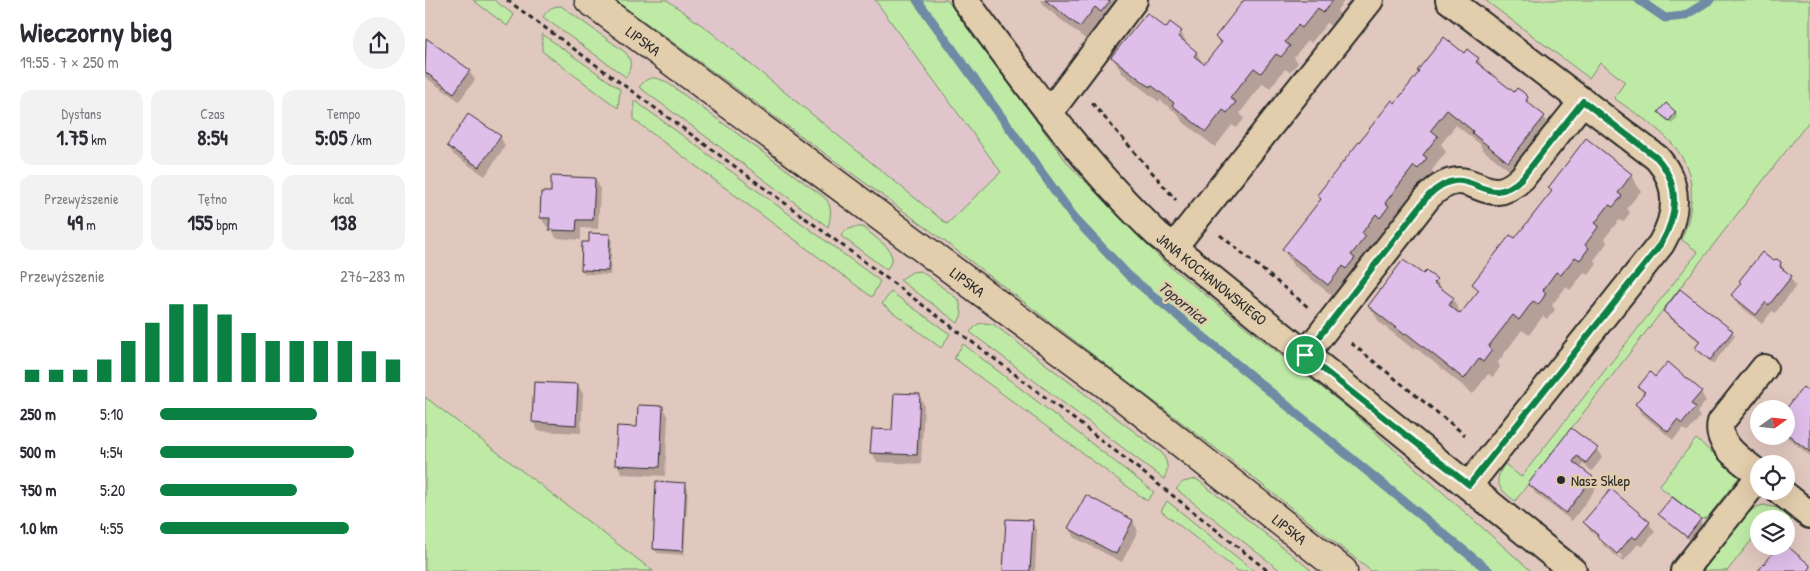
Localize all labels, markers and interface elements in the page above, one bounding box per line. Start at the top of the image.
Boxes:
text: Wieczorny bieg [20,13,172,51]
button: share [353,17,405,69]
street label: LIPSKA [622,21,666,61]
text: 19:55 · 7 × 250 m [20,51,119,73]
text: Dystans [62,104,101,123]
text: Czas [200,104,225,123]
text: Tempo [327,104,360,123]
text: 1.75 [57,123,88,152]
text: 8:54 [197,123,228,152]
text: 5:05 [315,123,347,152]
text: km [88,130,106,149]
text: /km [347,130,372,149]
text: Przewyższenie [44,189,119,208]
text: Tętno [198,189,227,208]
text: kcal [333,189,354,208]
text: 49 [67,208,83,237]
text: 155 [188,208,213,237]
text: 138 [330,208,357,237]
text: m [83,215,96,234]
text: bpm [213,215,237,234]
street label: JANA KOCHANOWSKIEGO [1152,228,1272,330]
street label: LIPSKA [946,262,990,302]
text: Przewyższenie [20,265,105,287]
text: 276–283 m [340,265,405,287]
water label: Topornica [1154,276,1213,329]
pin [1284,334,1326,376]
icon: arrive [1291,341,1319,369]
north arrow [1750,400,1795,445]
map controls [1750,400,1795,555]
text: 250 m [20,403,56,425]
text: 5:10 [100,403,123,425]
text: 500 m [20,441,56,463]
text: 4:54 [100,441,122,463]
button: locate [1750,455,1795,500]
place label: Nasz Sklep [1571,470,1631,491]
marker: Nasz Sklep [1555,474,1567,486]
text: 750 m [20,479,56,501]
text: 5:20 [100,479,125,501]
street label: LIPSKA [1268,509,1312,549]
button: layers [1750,510,1795,555]
text: 1.0 km [20,517,58,539]
text: 4:55 [100,517,123,539]

